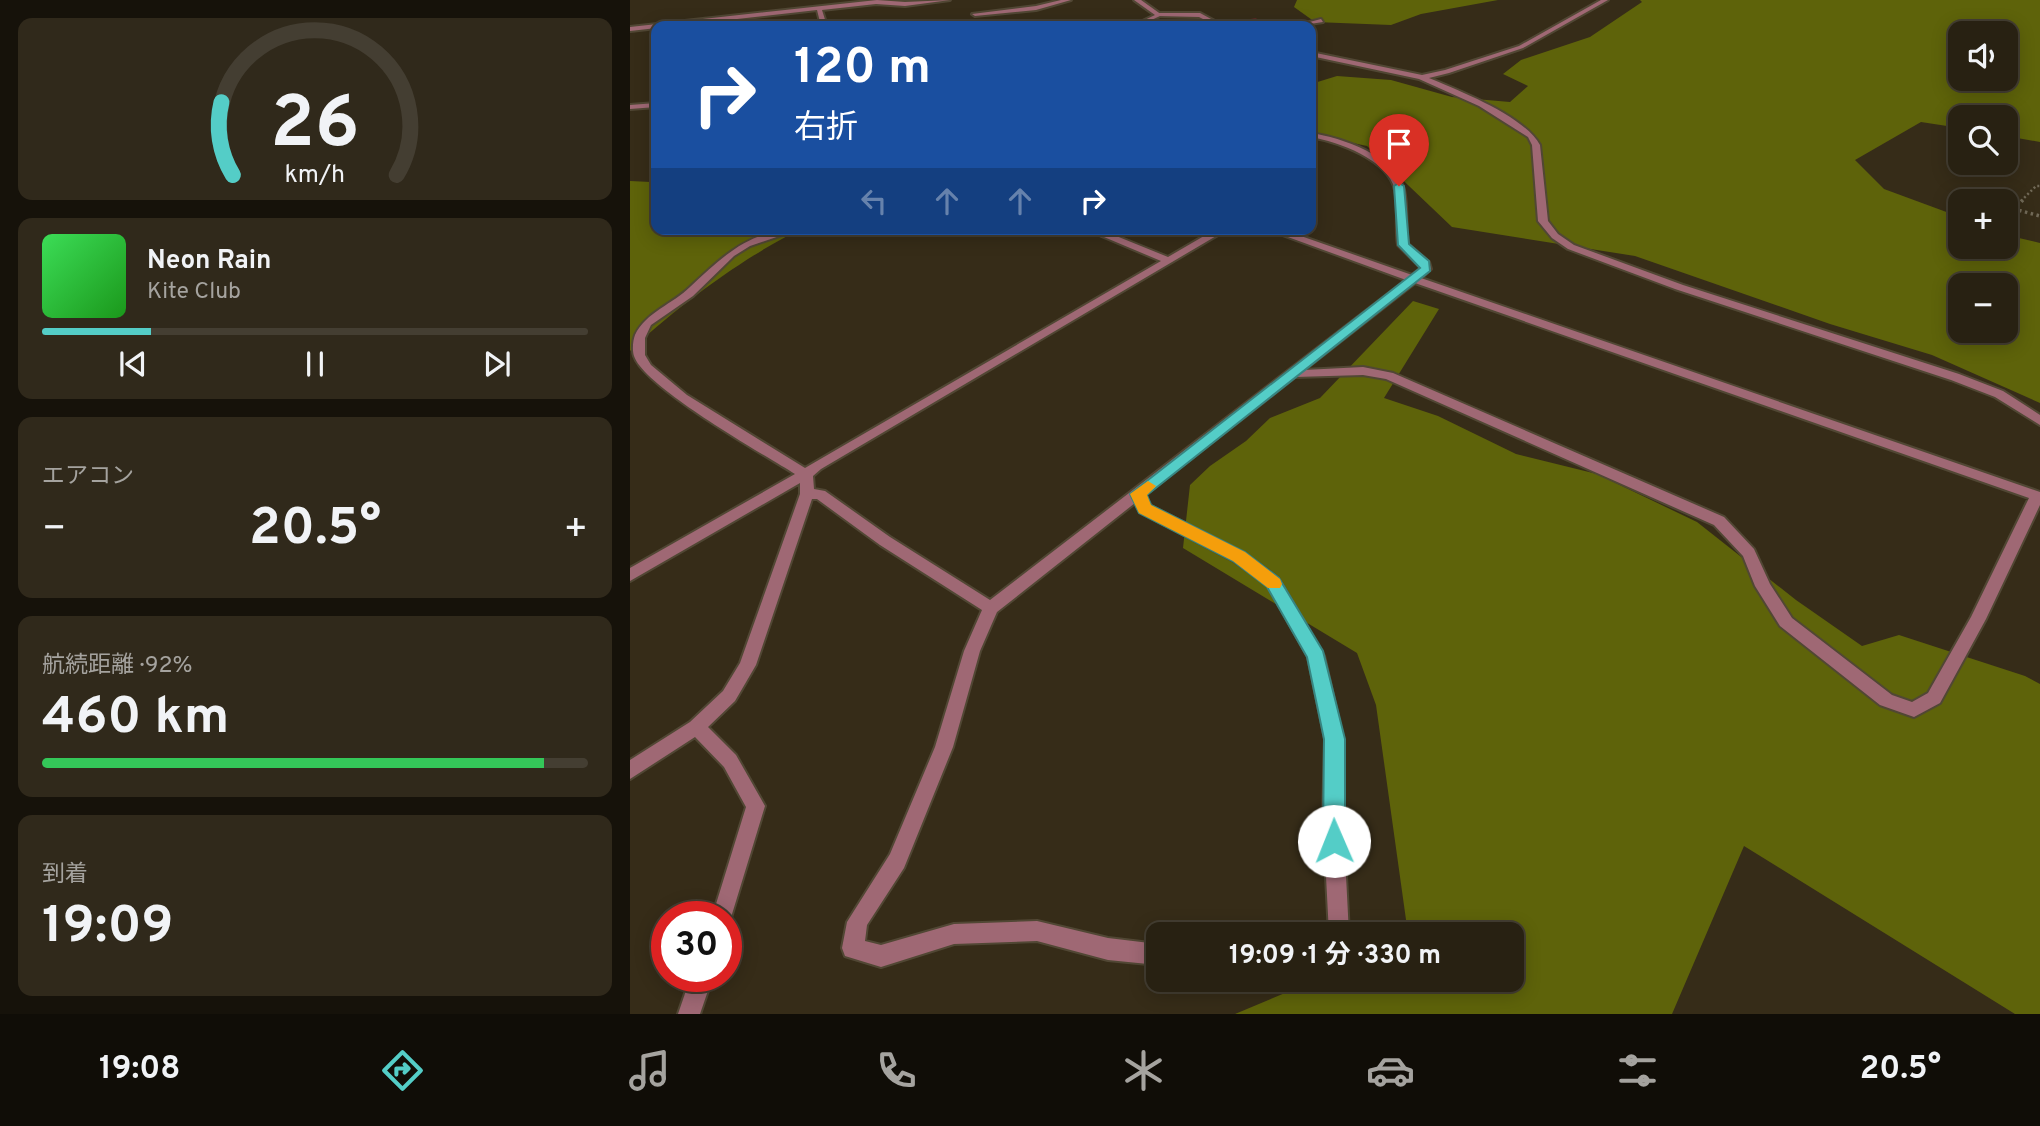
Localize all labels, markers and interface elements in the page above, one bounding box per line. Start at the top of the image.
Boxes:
map controls [1948,21,2018,343]
button: sound [1948,21,2018,91]
text: 120 m [794,39,931,101]
icon: right [679,49,770,140]
text: 26 [270,81,360,173]
button: search [1948,105,2018,175]
text: 右折 [794,109,858,149]
pin [1369,114,1429,186]
icon: arrive [1380,125,1418,163]
text: km/h [285,160,345,192]
icon: left [855,182,893,220]
icon: ahead [928,182,966,220]
icon: ahead [1001,182,1039,220]
icon: right [1074,182,1112,220]
button: + [1948,189,2018,259]
text: Neon Rain [147,245,272,278]
button: − [1948,273,2018,343]
text: Kite Club [147,278,241,307]
icon: previous [114,345,152,383]
icon: pause [296,345,334,383]
icon: next [478,345,516,383]
text: エアコン [42,463,134,492]
text: 20.5° [249,497,381,563]
text: − [42,506,67,555]
text: + [563,506,588,555]
text: 航続距離 · 92% [42,652,193,681]
text: 460 km [42,686,229,752]
position arrow [1297,804,1371,878]
text: 到着 [42,861,88,890]
text: 19:09 [42,895,174,961]
speed limit sign: 30 [651,901,742,992]
text: 19:09 · 1 分 · 330 m [1229,940,1441,973]
icon: directions [378,1046,427,1095]
icon: music [625,1046,674,1095]
icon: phone [872,1046,921,1095]
icon: climate [1119,1046,1168,1095]
icon: car [1366,1046,1415,1095]
icon: filters [1613,1046,1662,1095]
text: 19:08 [99,1050,180,1090]
text: 20.5° [1860,1050,1941,1090]

